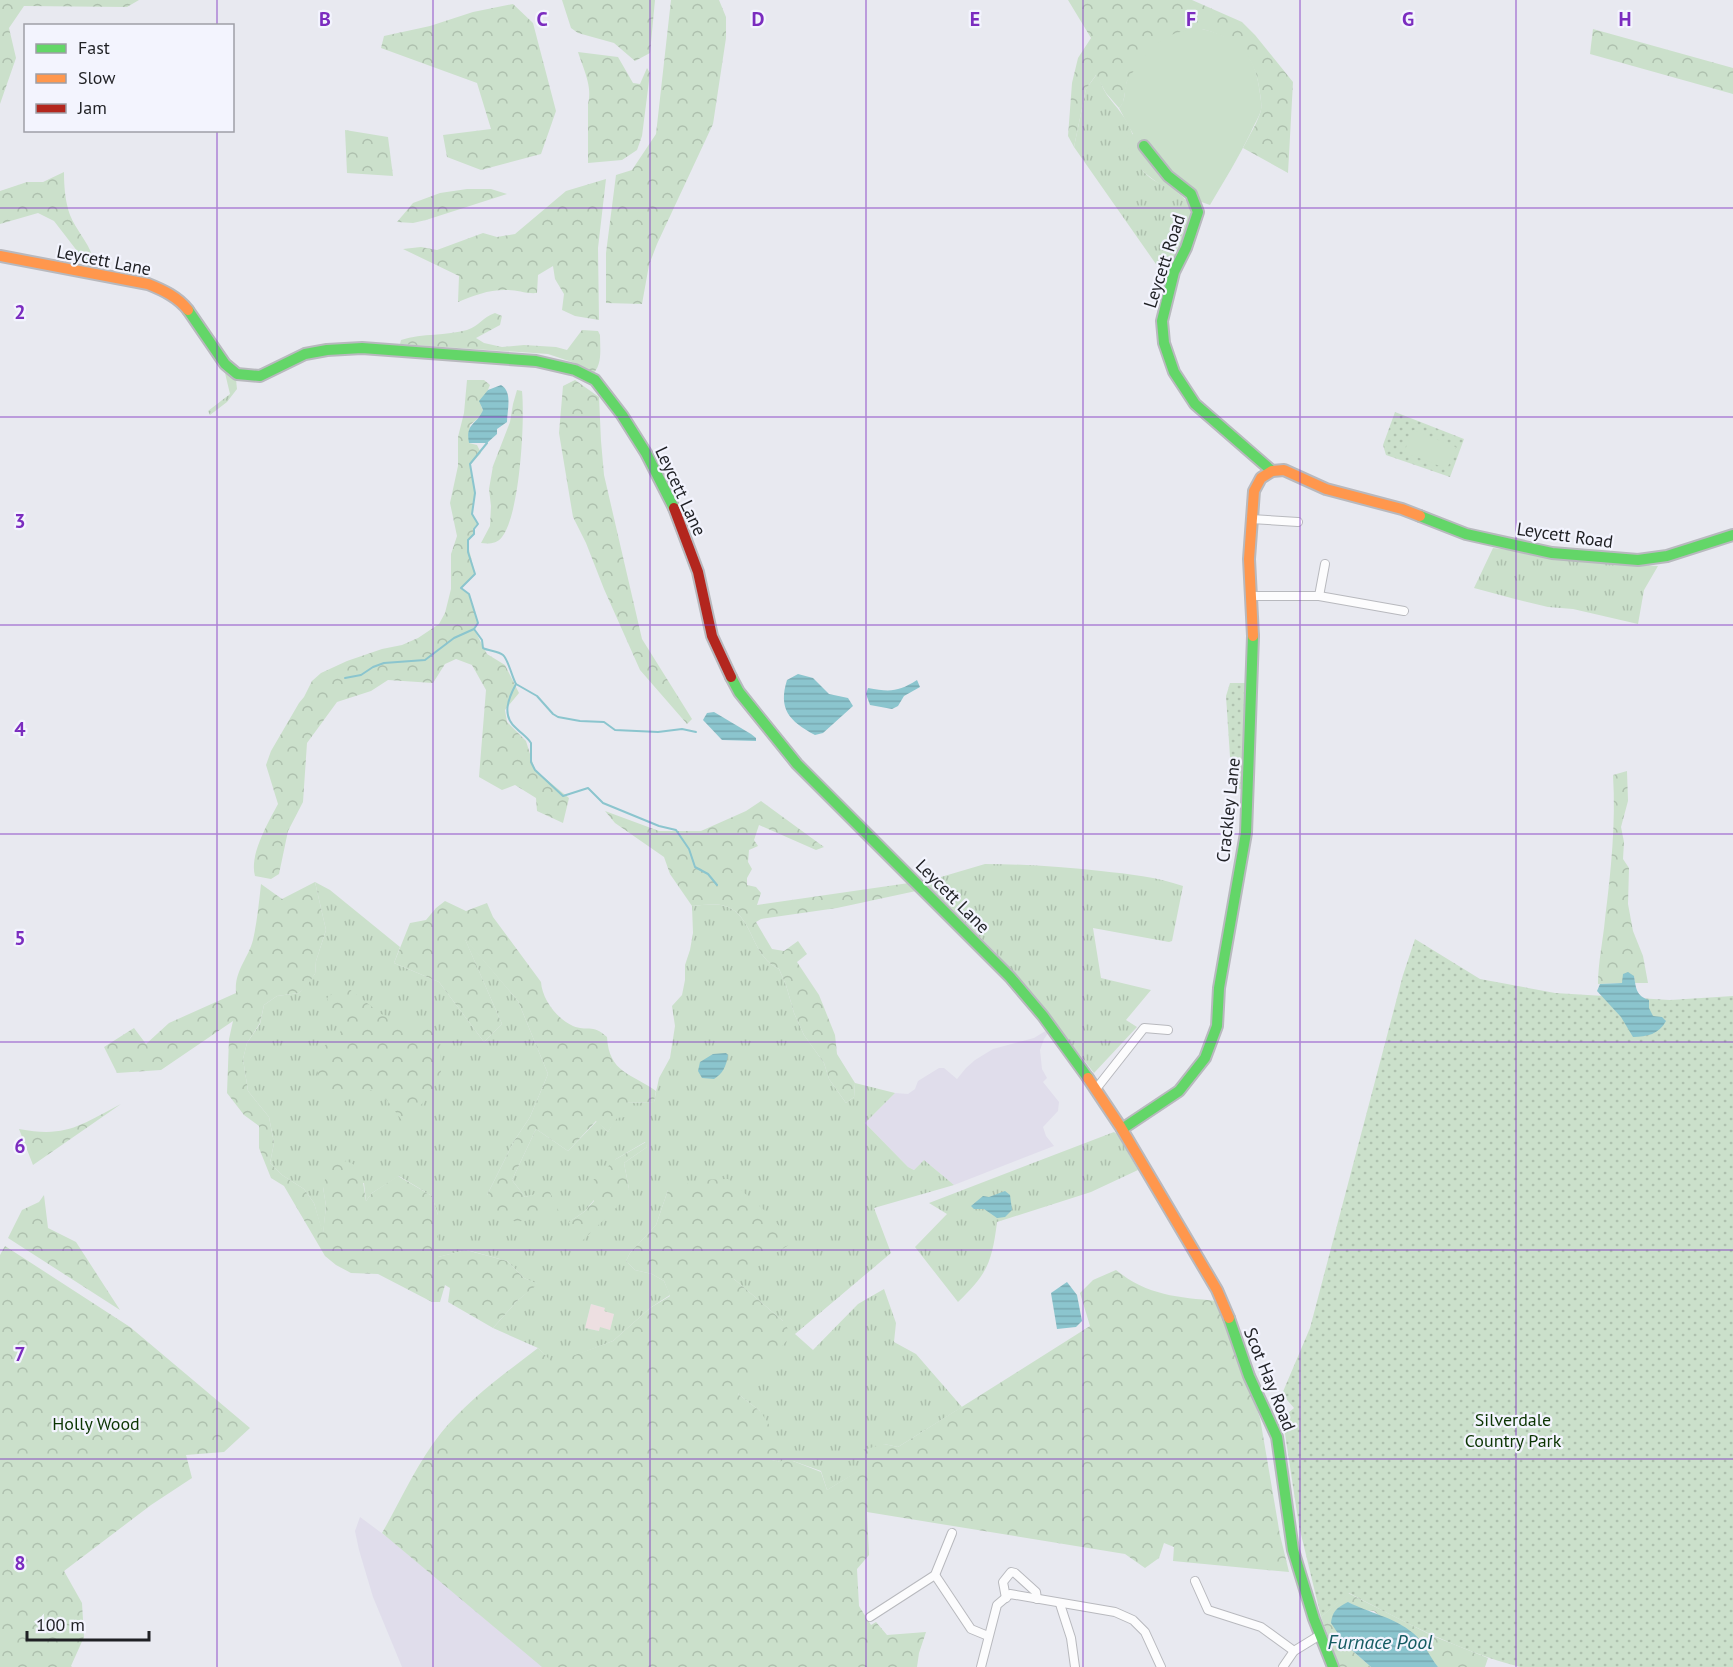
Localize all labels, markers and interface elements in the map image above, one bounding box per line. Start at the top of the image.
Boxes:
text: B [319,6,331,32]
text: C [536,6,548,32]
text: D [752,6,765,32]
text: E [970,6,980,32]
text: F [1186,6,1196,32]
text: G [1402,6,1414,32]
text: H [1618,6,1632,32]
legend [24,24,234,132]
text: Fast [78,36,110,59]
text: Slow [78,66,116,89]
text: Jam [77,96,107,119]
street label: Leycett Road [1138,211,1190,311]
street label: Leycett Lane [55,240,153,280]
text: 2 [14,299,26,325]
street label: Leycett Lane [650,443,712,539]
text: 3 [14,508,26,534]
street label: Leycett Road [1515,517,1615,553]
text: 4 [14,716,26,742]
street label: Crackley Lane [1211,756,1245,864]
street label: Leycett Lane [911,854,995,938]
text: 5 [14,925,26,951]
text: 6 [14,1133,26,1159]
street label: Scot Hay Road [1239,1324,1301,1434]
text: 7 [14,1341,26,1367]
park label: Silverdale Country Park [1465,1408,1562,1452]
park label: Holly Wood [52,1412,140,1435]
text: 8 [14,1550,26,1576]
scale bar [27,1604,148,1642]
text: 100 m [36,1613,85,1636]
water label: Furnace Pool [1327,1629,1433,1655]

